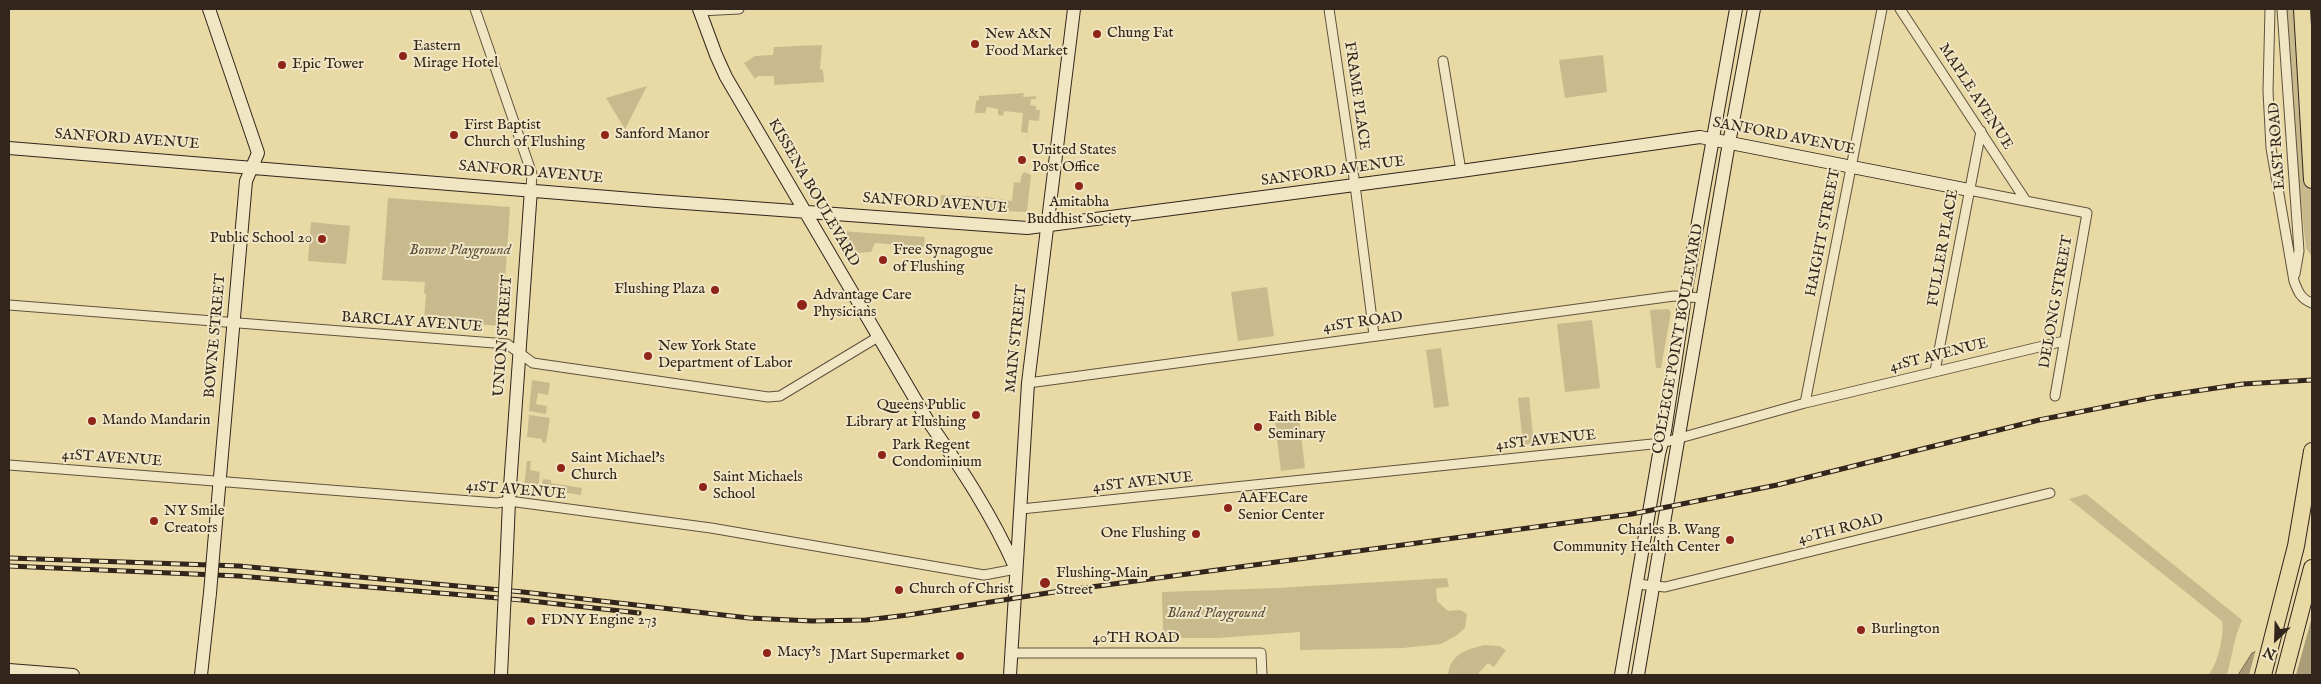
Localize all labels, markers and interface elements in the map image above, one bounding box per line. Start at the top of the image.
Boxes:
place label: Chung Fat [1107,25,1174,43]
place label: New A&N Food Market [985,26,1068,61]
marker: Chung Fat [1091,28,1103,40]
place label: Eastern Mirage Hotel [413,38,498,73]
marker: New A&N Food Market [969,38,981,50]
street label: FRAME PLACE [1339,41,1373,151]
street label: MAPLE AVENUE [1934,41,2016,153]
marker: Eastern Mirage Hotel [397,50,409,62]
place label: Epic Tower [292,56,364,74]
marker: Epic Tower [276,59,288,71]
street label: EAST ROAD [2266,102,2290,190]
street label: SANFORD AVENUE [1711,114,1857,160]
street label: KISSENA BOULEVARD [763,116,863,270]
place label: First Baptist Church of Flushing [464,117,585,152]
street label: SANFORD AVENUE [54,126,200,154]
place label: Sanford Manor [615,126,709,144]
marker: First Baptist Church of Flushing [448,129,460,141]
marker: Sanford Manor [599,129,611,141]
place label: United States Post Office [1032,142,1116,177]
street label: SANFORD AVENUE [1260,153,1406,191]
marker: United States Post Office [1016,154,1028,166]
street label: SANFORD AVENUE [458,158,604,188]
street label: HAIGHT STREET [1803,168,1845,298]
marker: Amitabha Buddhist Society [1073,180,1085,192]
street label: FULLER PLACE [1925,188,1963,308]
street label: SANFORD AVENUE [862,190,1008,218]
place label: Amitabha Buddhist Society [1027,194,1131,229]
street label: COLLEGE POINT BOULEVARD [1650,223,1708,455]
place label: Public School 20 [210,230,312,248]
marker: Public School 20 [316,233,328,245]
street label: DELONG STREET [2036,234,2078,370]
park label: Bowne Playground [409,242,511,260]
place label: Free Synagogue of Flushing [893,242,993,277]
marker: Free Synagogue of Flushing [877,254,889,266]
street label: BOWNE STREET [202,273,230,399]
street label: UNION STREET [491,274,517,398]
place label: Flushing Plaza [614,281,705,299]
marker: Flushing Plaza [709,284,721,296]
street label: MAIN STREET [1002,284,1032,394]
place label: Advantage Care Physicians [813,287,912,322]
marker: Advantage Care Physicians [795,298,809,312]
street label: BARCLAY AVENUE [341,309,483,337]
street label: 41ST ROAD [1322,309,1404,337]
street label: 41ST AVENUE [1888,335,1990,377]
place label: New York State Department of Labor [658,338,792,373]
marker: New York State Department of Labor [642,350,654,362]
place label: Queens Public Library at Flushing [846,397,966,432]
marker: Queens Public Library at Flushing [970,409,982,421]
place label: Faith Bible Seminary [1268,409,1337,444]
place label: Mando Mandarin [102,412,211,430]
marker: Mando Mandarin [86,415,98,427]
marker: Faith Bible Seminary [1252,421,1264,433]
street label: 41ST AVENUE [1495,427,1597,455]
place label: Park Regent Condominium [892,437,982,472]
street label: 41ST AVENUE [61,447,163,471]
marker: Park Regent Condominium [876,449,888,461]
place label: Saint Michael's Church [571,450,665,485]
marker: Saint Michael's Church [555,462,567,474]
place label: Saint Michaels School [713,469,803,504]
street label: 41ST AVENUE [1092,469,1194,497]
street label: 41ST AVENUE [465,478,567,504]
marker: Saint Michaels School [697,481,709,493]
place label: AAFECare Senior Center [1238,490,1324,525]
marker: AAFECare Senior Center [1222,502,1234,514]
place label: NY Smile Creators [164,503,225,538]
street label: 40TH ROAD [1797,511,1885,549]
marker: NY Smile Creators [148,515,160,527]
place label: Charles B. Wang Community Health Center [1553,522,1720,557]
place label: One Flushing [1101,525,1186,543]
marker: One Flushing [1190,528,1202,540]
marker: Charles B. Wang Community Health Center [1724,534,1736,546]
place label: Flushing–Main Street [1056,565,1148,600]
marker: Flushing–Main Street [1038,576,1052,590]
place label: Church of Christ [909,581,1014,599]
marker: Church of Christ [893,584,905,596]
park label: Bland Playground [1167,605,1265,623]
place label: FDNY Engine 273 [541,612,657,630]
north arrow [2251,614,2301,664]
marker: FDNY Engine 273 [525,615,537,627]
place label: Burlington [1871,621,1940,639]
marker: Burlington [1855,624,1867,636]
street label: 40TH ROAD [1092,630,1180,648]
text: N [2261,642,2279,663]
place label: Macy's [777,644,821,662]
marker: Macy's [761,647,773,659]
place label: JMart Supermarket [830,647,950,665]
marker: JMart Supermarket [954,650,966,662]

